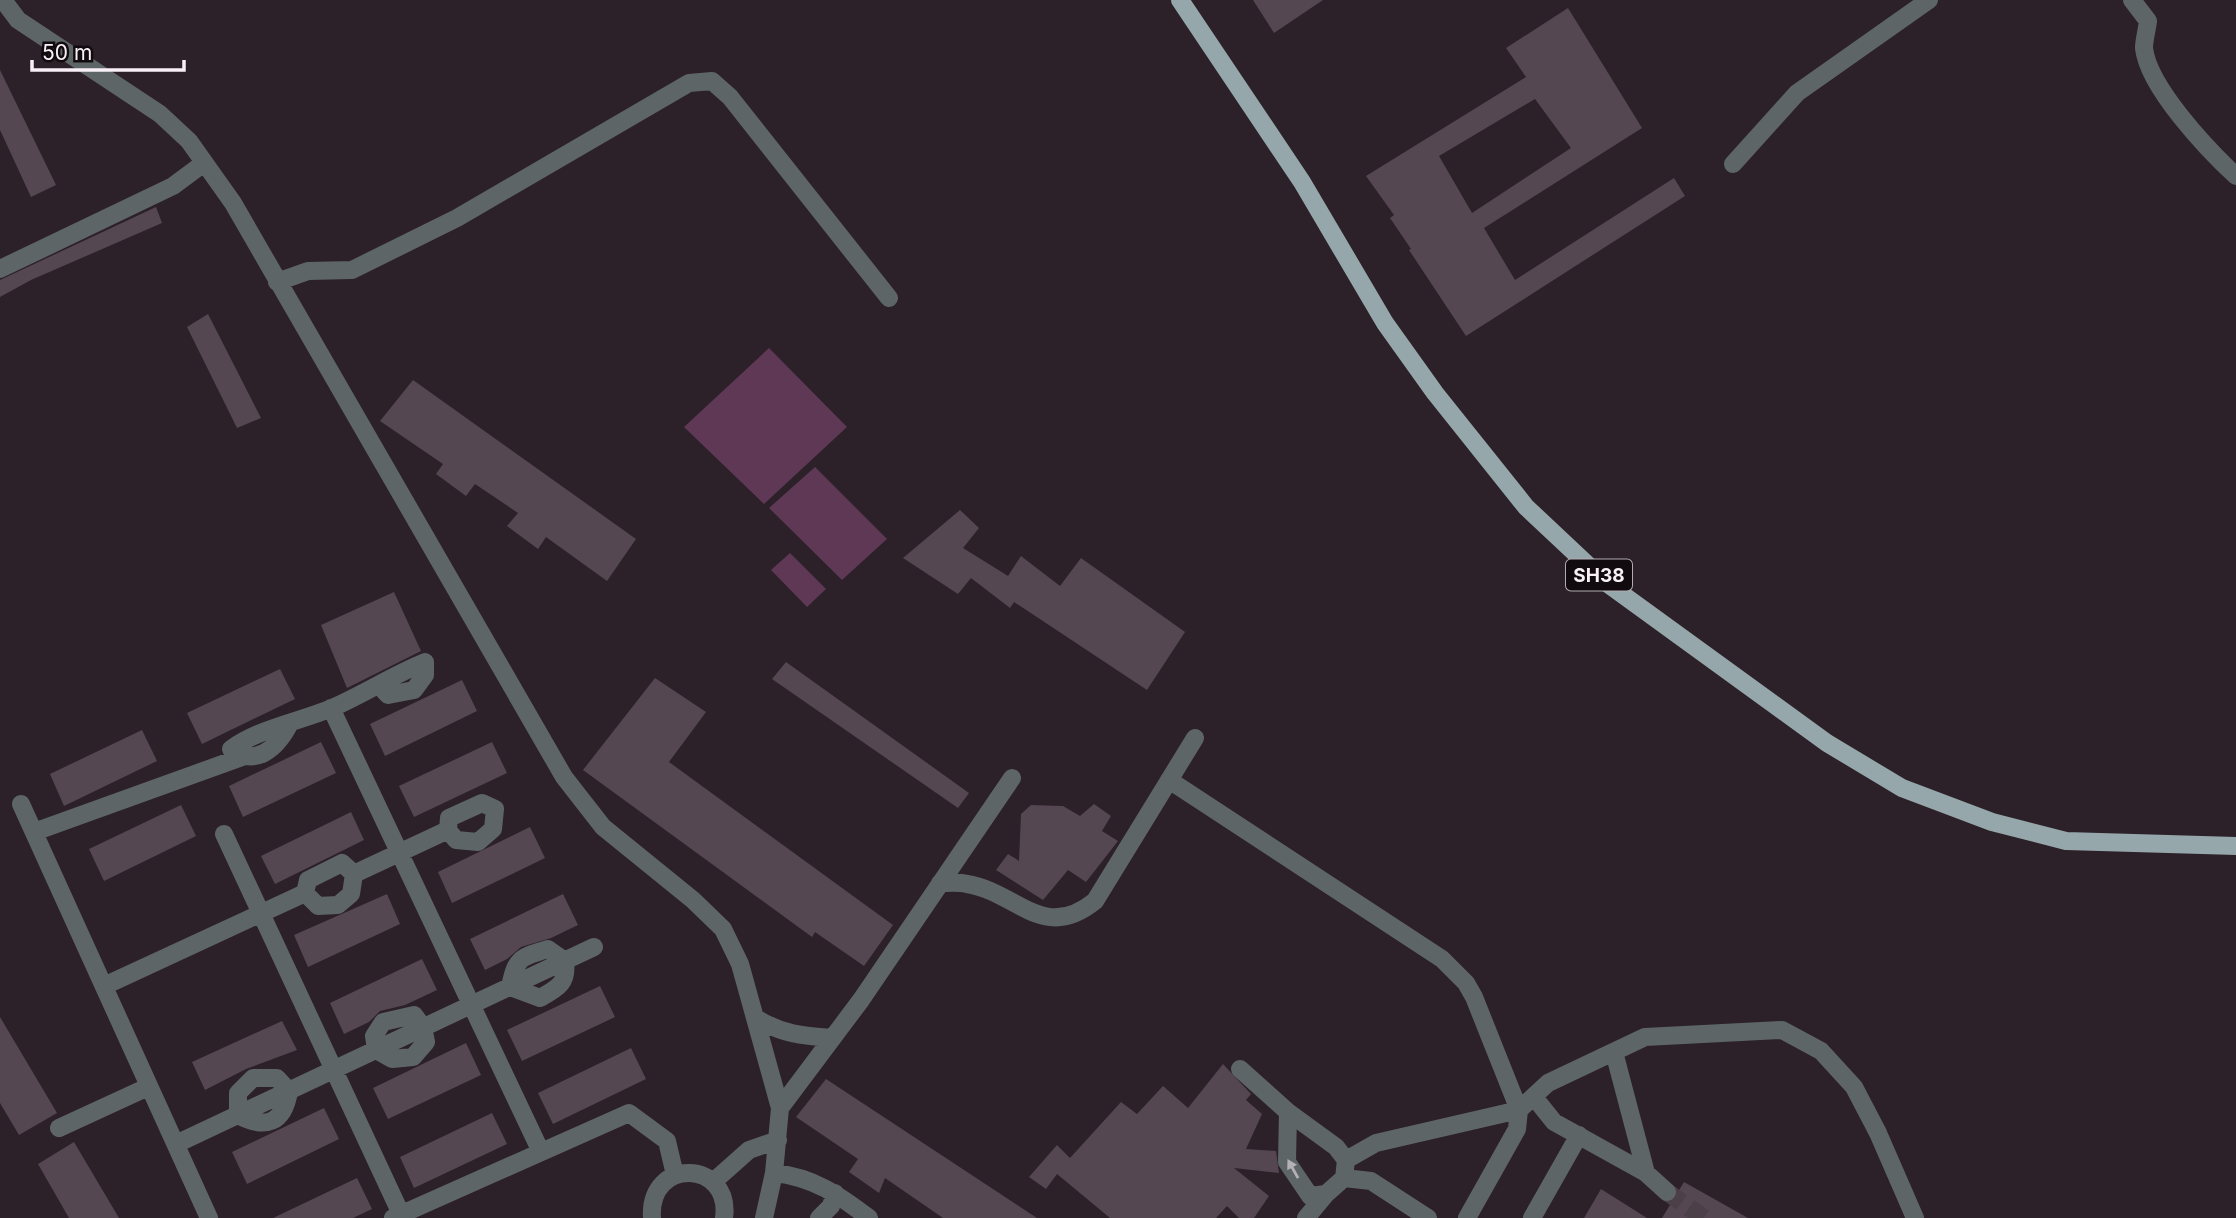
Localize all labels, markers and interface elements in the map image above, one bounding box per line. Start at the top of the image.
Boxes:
scale bar [32,28,184,72]
text: 50 m [42,40,92,65]
road number: SH38 [1566,560,1632,590]
one-way arrow [1287,1160,1299,1179]

